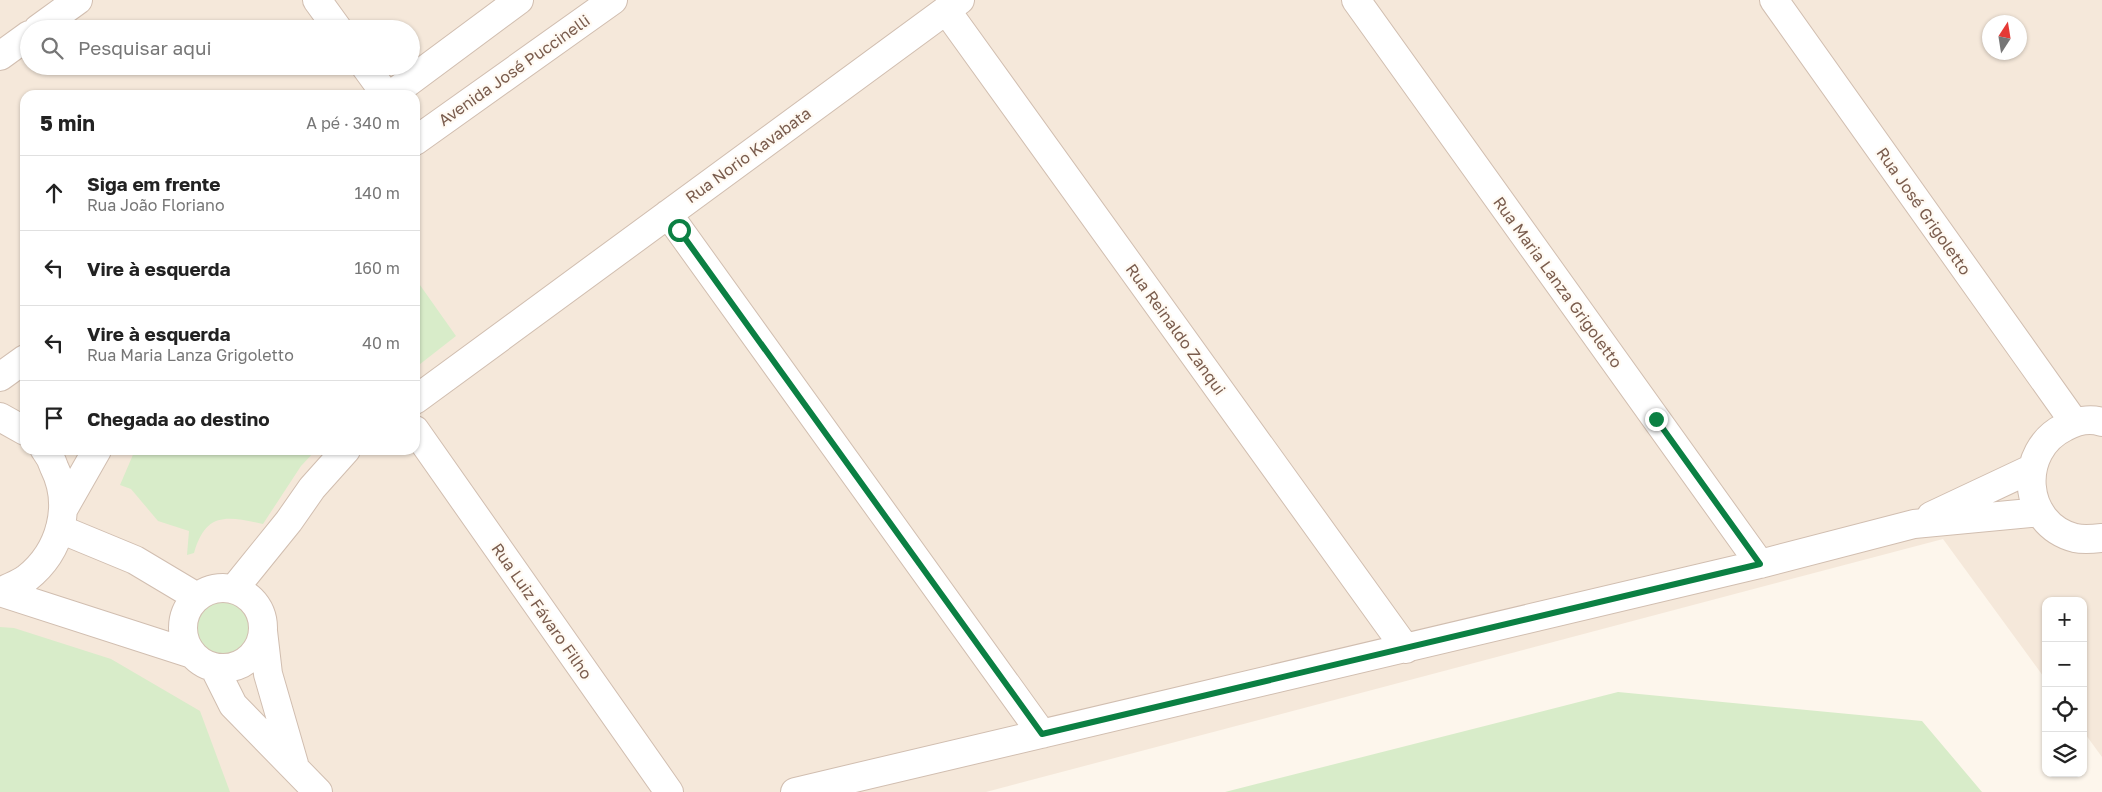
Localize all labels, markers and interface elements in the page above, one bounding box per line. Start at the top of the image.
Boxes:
street label: Avenida José Puccinelli [434,10,594,130]
north arrow [1982,15,2027,60]
search box [20,20,420,75]
icon: search [38,34,66,62]
text: Pesquisar aqui [78,36,212,59]
street label: Rua Norio Kavabata [681,103,815,207]
text: 5 min [40,110,95,136]
text: A pé · 340 m [306,113,400,133]
street label: Rua José Grigoletto [1872,143,1976,279]
text: Siga em frente [87,172,221,195]
icon: ahead [40,179,68,207]
text: 140 m [354,183,400,203]
street label: Rua Maria Lanza Grigoletto [1489,192,1627,372]
text: Rua João Floriano [87,195,225,215]
route start [668,219,691,242]
icon: left [40,254,68,282]
text: Vire à esquerda [87,257,230,280]
text: 160 m [354,258,400,278]
street label: Rua Reinaldo Zanqui [1122,260,1230,398]
text: Vire à esquerda [87,322,230,345]
icon: left [40,329,68,357]
text: 40 m [362,333,400,353]
text: Rua Maria Lanza Grigoletto [87,345,294,365]
icon: arrive [40,404,68,432]
text: Chegada ao destino [87,407,270,430]
route end [1645,408,1668,431]
street label: Rua Luiz Fávaro Filho [487,539,597,683]
map controls [2042,597,2087,777]
button: + [2042,597,2087,642]
button: − [2042,642,2087,687]
button: locate [2042,687,2087,732]
button: layers [2042,732,2087,777]

